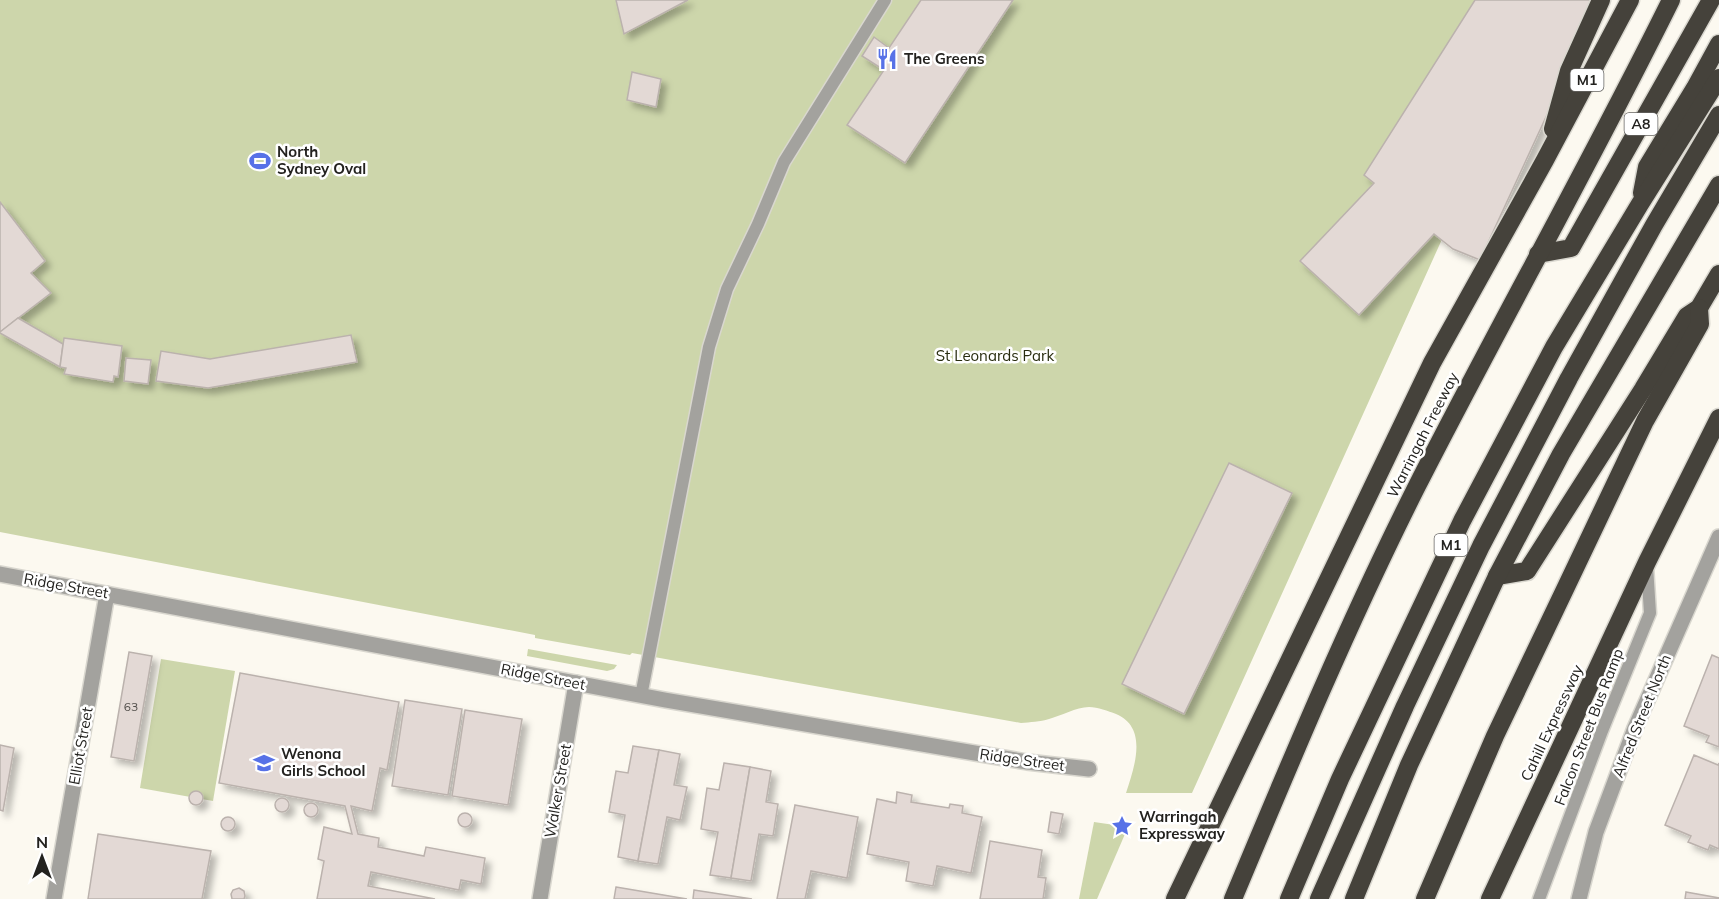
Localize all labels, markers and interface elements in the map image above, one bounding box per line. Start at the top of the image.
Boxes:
restaurant icon: The Greens [875,47,899,71]
place label: The Greens [904,49,985,68]
road number: M1 [1570,69,1604,91]
road number: A8 [1624,113,1658,135]
place label: North Sydney Oval [277,142,366,178]
sports icon: North Sydney Oval [248,149,272,173]
park label: St Leonards Park [936,346,1054,365]
street label: Warringah Freeway [1383,369,1462,501]
road number: M1 [1434,534,1468,556]
street label: Ridge Street [22,569,110,602]
street label: Falcon Street Bus Ramp [1550,646,1627,808]
street label: Alfred Street North [1608,651,1675,780]
street label: Ridge Street [499,659,587,694]
street label: Cahill Expressway [1516,662,1587,784]
house number: 63 [124,699,138,714]
street label: Elliot Street [64,706,97,786]
street label: Walker Street [540,743,575,839]
place label: Wenona Girls School [281,744,365,780]
street label: Ridge Street [978,744,1066,775]
school or university icon: Wenona Girls School [252,751,276,775]
place label: Warringah Expressway [1139,807,1226,843]
place icon: Warringah Expressway [1110,814,1134,838]
north arrow [12,827,72,887]
text: N [36,832,48,852]

